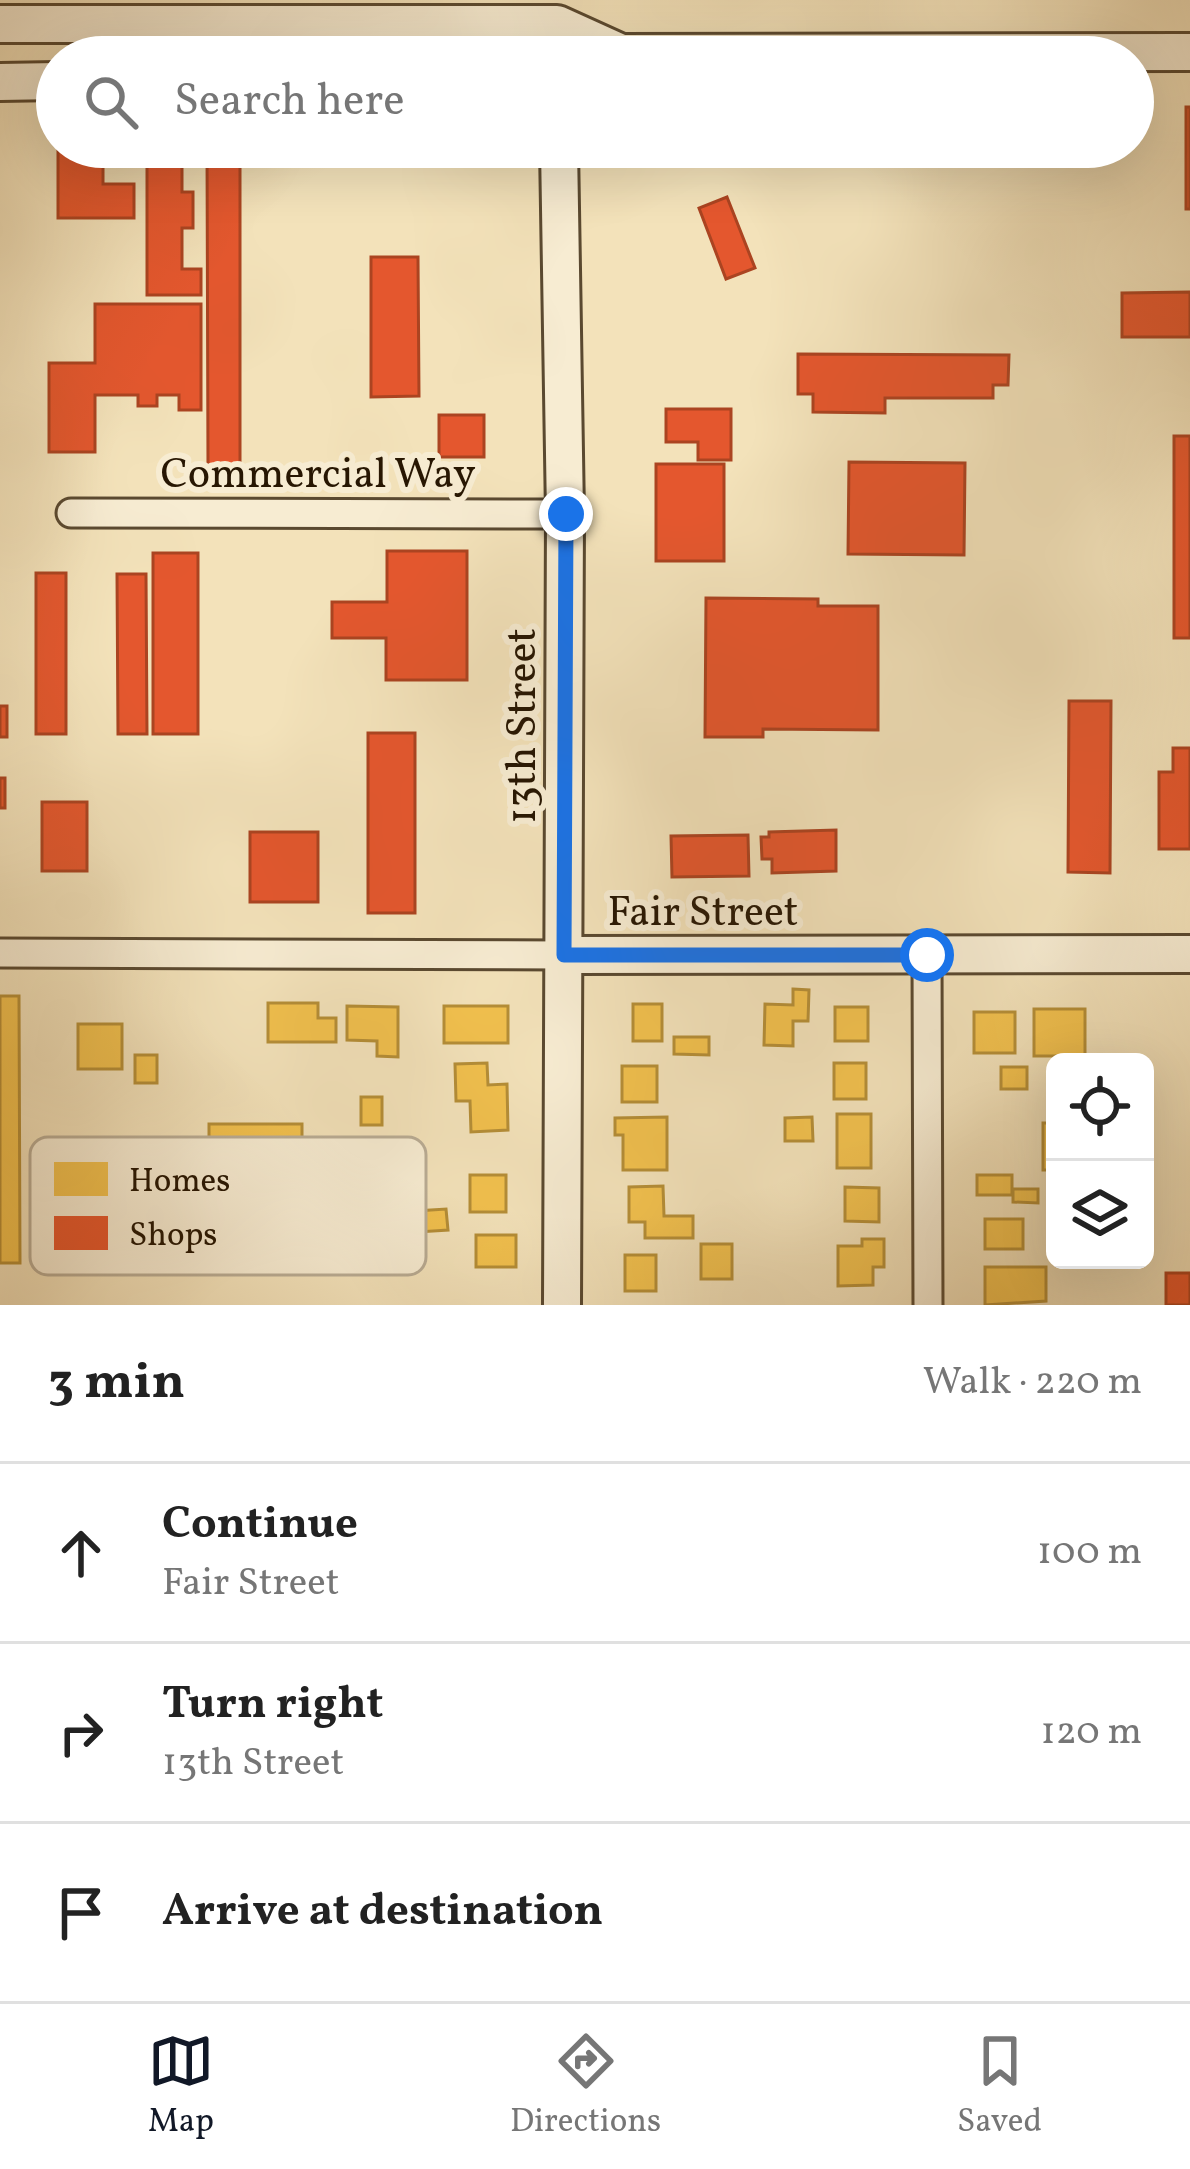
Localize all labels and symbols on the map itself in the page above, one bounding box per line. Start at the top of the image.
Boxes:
street label: Commercial Way [160,447,476,506]
route end [539,487,593,541]
street label: 13th Street [495,628,554,824]
street label: Fair Street [607,885,799,944]
route start [900,928,954,982]
legend [30,1137,426,1275]
text: Homes [129,1160,230,1206]
text: Shops [129,1214,217,1260]

